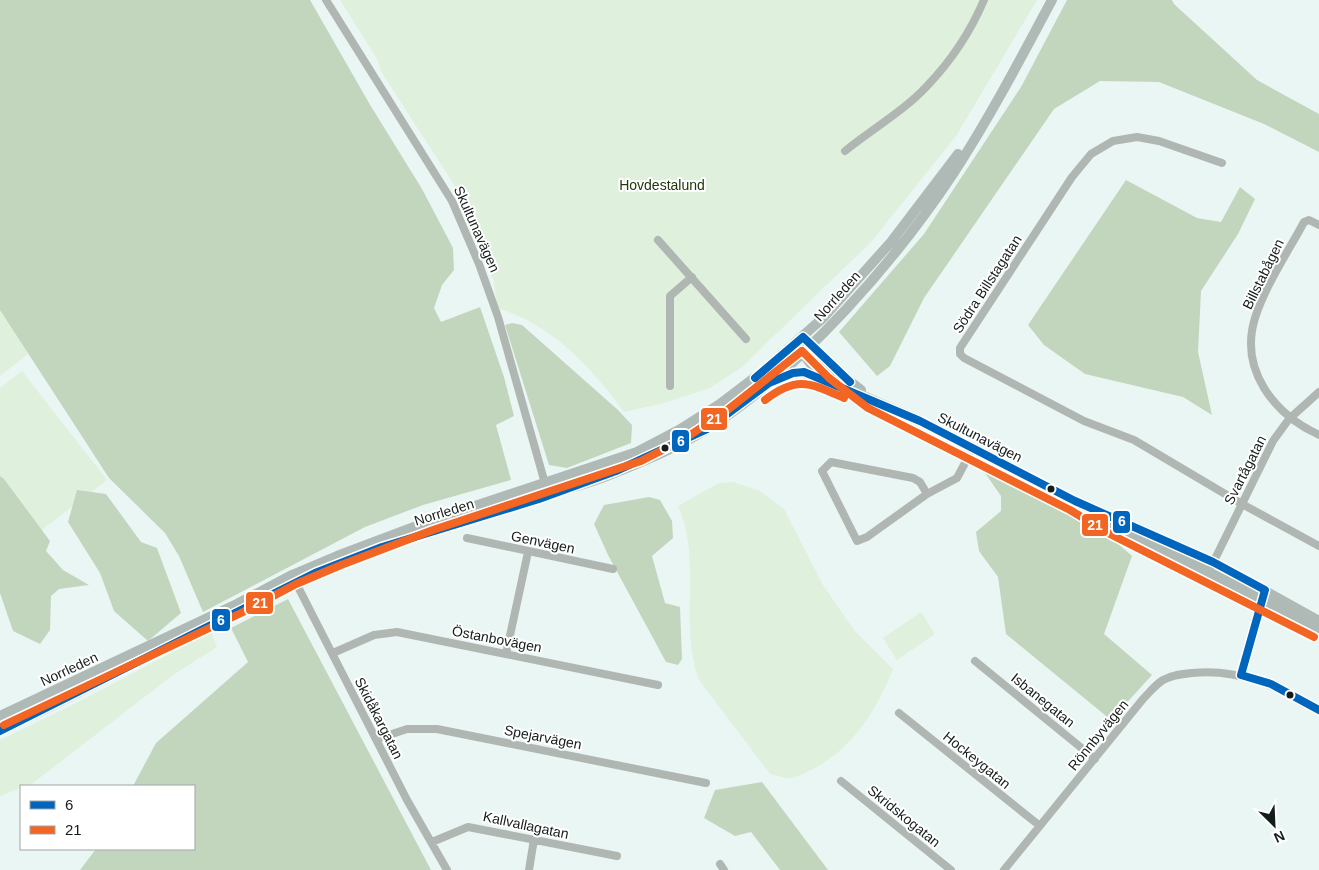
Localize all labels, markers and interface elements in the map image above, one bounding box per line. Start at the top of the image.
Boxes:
park label: Hovdestalund [619,177,705,193]
street label: Skultunavägen [451,183,503,275]
street label: Södra Billstagatan [949,232,1025,336]
street label: Billstabågen [1239,236,1287,312]
street label: Norrleden [810,268,864,324]
line badge: 21 [700,407,728,431]
street label: Skultunavägen [935,409,1025,465]
text: 21 [706,411,722,427]
line badge: 6 [671,429,690,453]
text: 6 [677,433,685,449]
street label: Svartågatan [1221,433,1269,507]
unlabelled marker [660,443,670,453]
unlabelled marker [1046,484,1056,494]
street label: Norrleden [412,495,476,529]
line badge: 6 [1112,510,1131,534]
line badge: 21 [1081,513,1109,537]
text: 6 [1118,513,1126,529]
text: 21 [1087,517,1103,533]
street label: Genvägen [510,527,576,557]
line badge: 21 [245,591,274,615]
text: 21 [252,595,268,611]
line badge: 6 [211,608,231,632]
text: 6 [217,612,225,628]
street label: Östanbovägen [451,621,543,656]
street label: Norrleden [38,649,100,689]
street label: Isbanegatan [1008,670,1078,730]
street label: Skidåkargatan [352,674,406,762]
unlabelled marker [1285,690,1295,700]
street label: Rönnbyvägen [1065,696,1131,774]
street label: Spejarvägen [503,722,583,752]
street label: Hockeygatan [940,728,1014,792]
street label: Skridskogatan [864,782,944,850]
legend [20,785,195,850]
text: 6 [65,796,73,813]
north arrow [1249,800,1299,850]
street label: Kallvallagatan [482,808,570,842]
text: 21 [65,821,82,838]
text: N [1271,828,1287,846]

